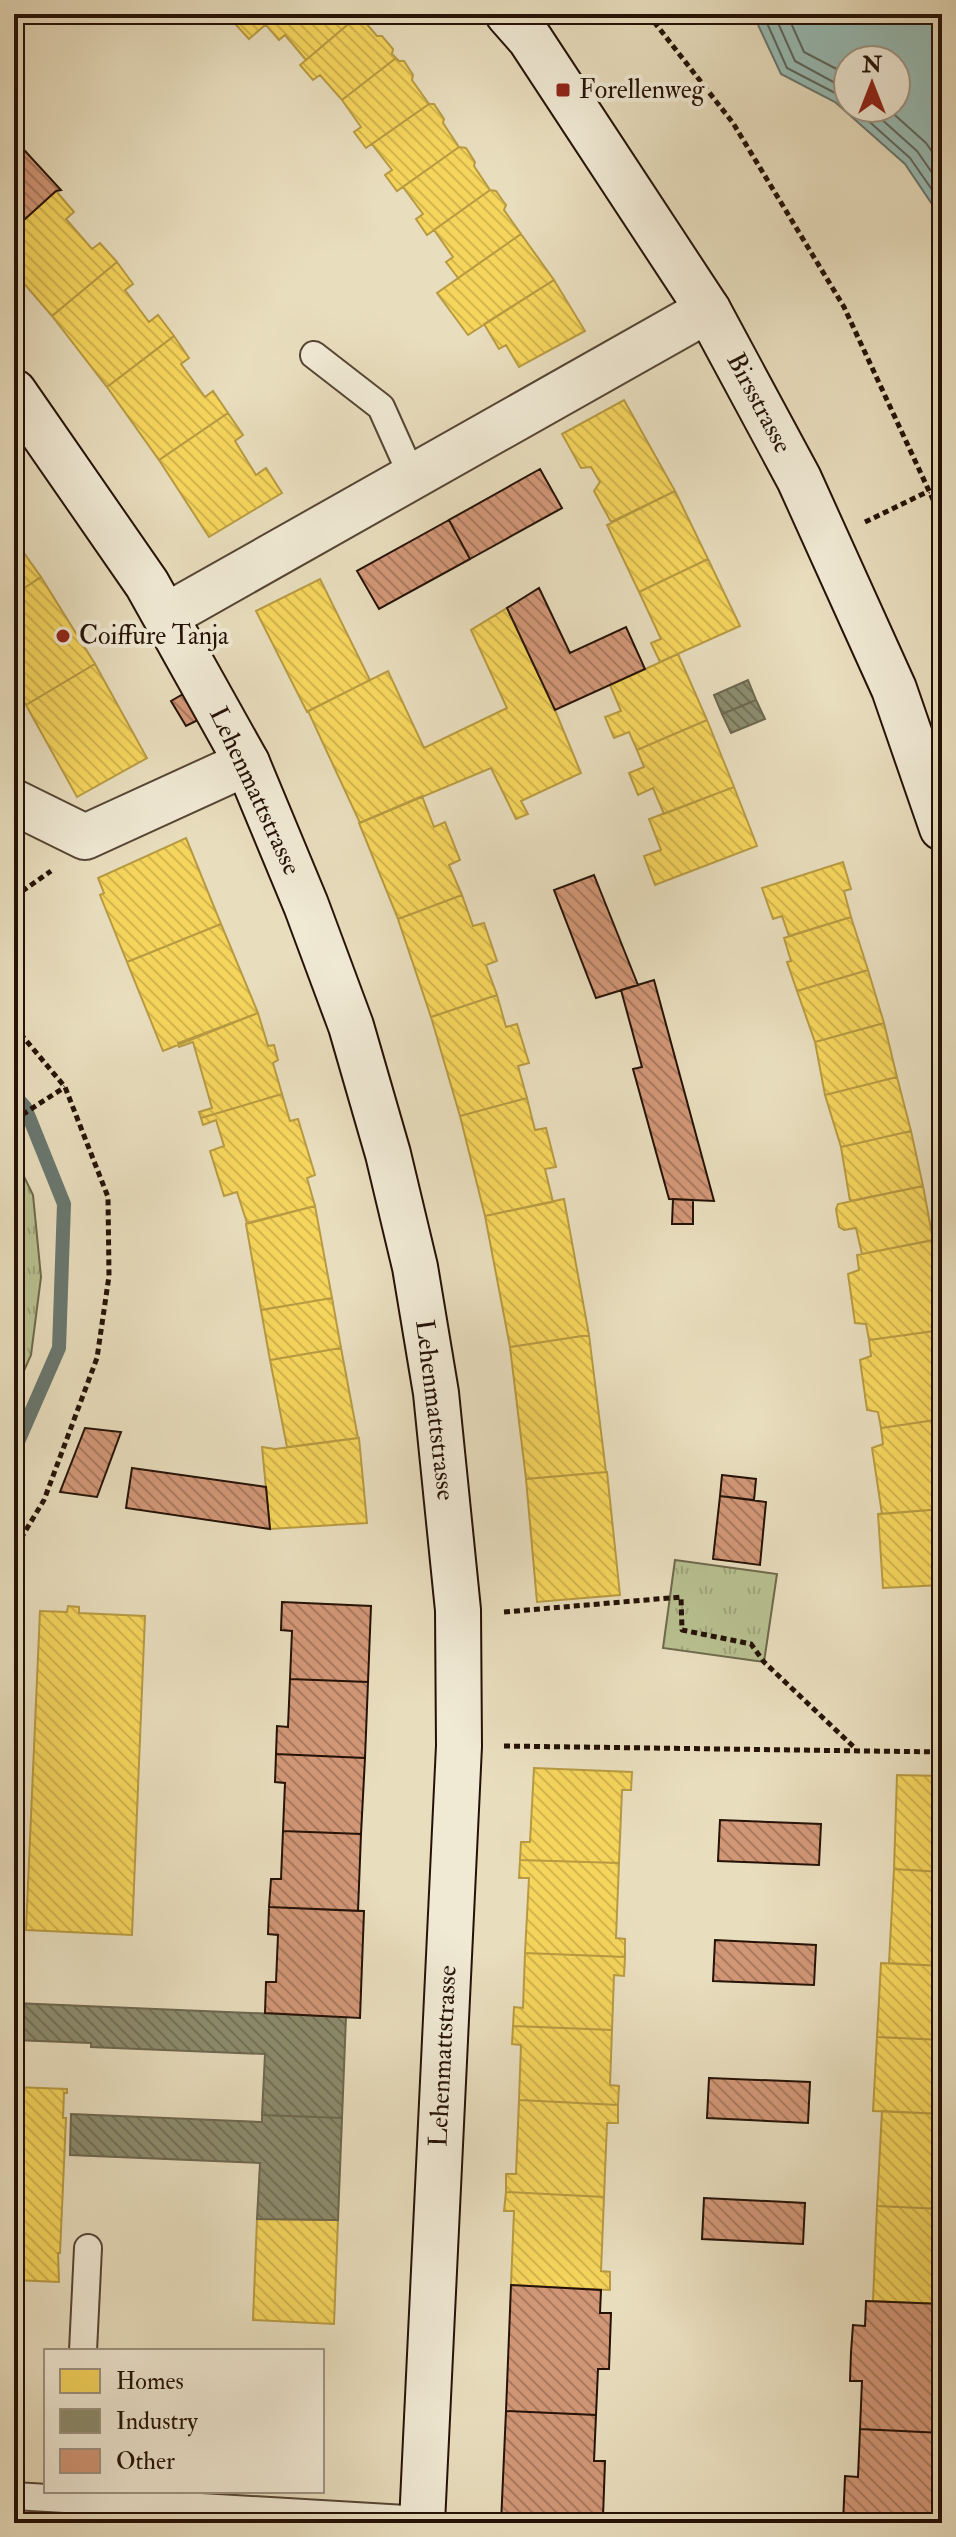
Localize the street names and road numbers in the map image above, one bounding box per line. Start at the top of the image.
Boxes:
street label: Birsstrasse [719,347,799,459]
street label: Lehenmattstrasse [202,702,308,880]
street label: Lehenmattstrasse [408,1318,462,1502]
street label: Lehenmattstrasse [422,1964,464,2148]

